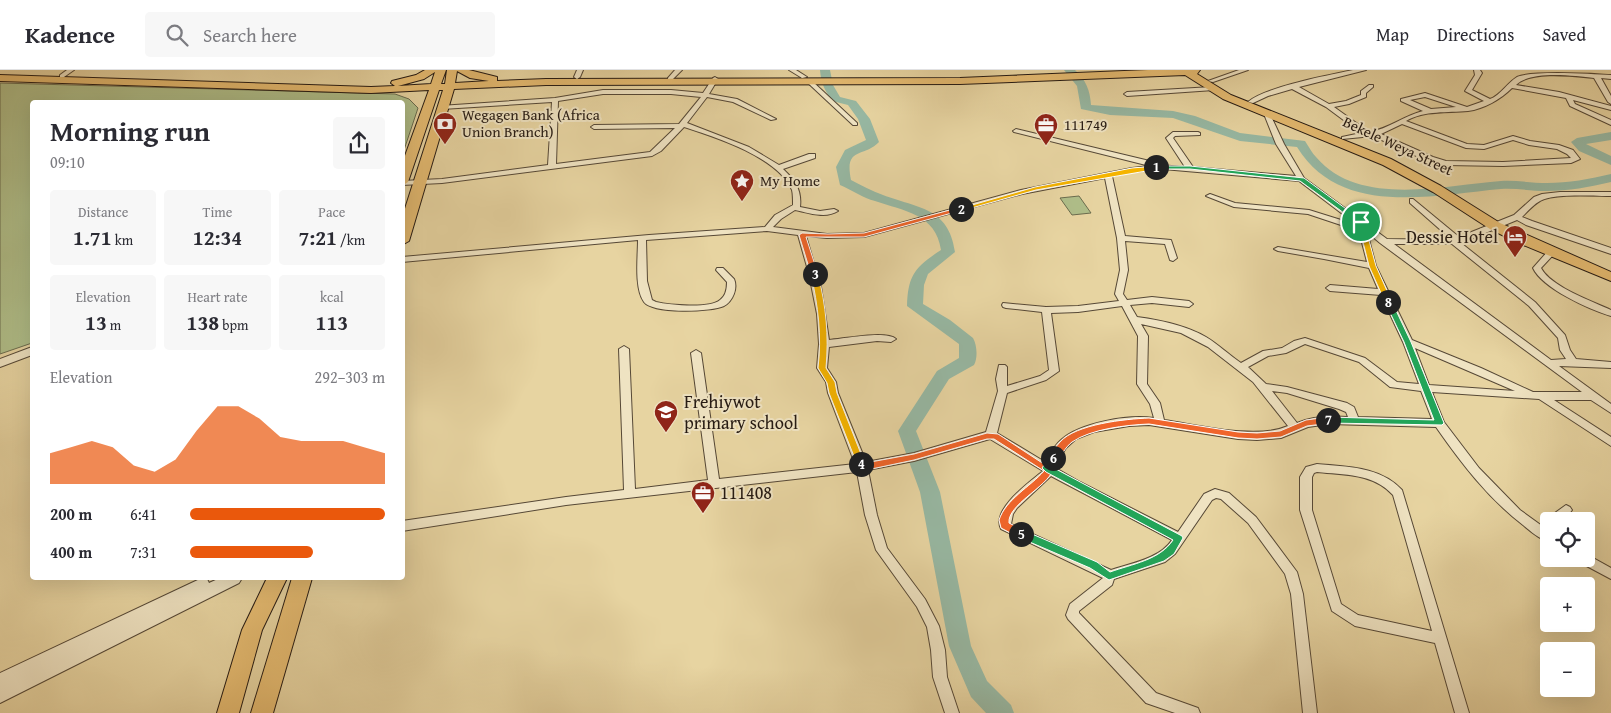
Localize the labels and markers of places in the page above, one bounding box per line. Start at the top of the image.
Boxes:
place label: Wegagen Bank (Africa Union Branch) [462,104,600,142]
bank icon: Wegagen Bank (Africa Union Branch) [432,111,458,145]
office icon: 111749 [1033,112,1059,146]
place label: 111749 [1064,114,1107,135]
pin: 1 [1144,154,1168,180]
place icon: My Home [729,168,755,202]
place label: My Home [760,170,820,191]
pin: 2 [948,196,974,222]
pin [1340,201,1382,243]
place label: Dessie Hotel [1406,223,1498,250]
hotel icon: Dessie Hotel [1502,224,1528,258]
pin: 3 [802,262,828,286]
pin: 8 [1376,290,1400,314]
place label: Frehiywot primary school [684,388,798,436]
school or university icon: Frehiywot primary school [653,399,679,433]
pin: 7 [1316,408,1340,432]
pin: 6 [1040,446,1066,470]
pin: 4 [848,452,874,476]
place label: 111408 [720,479,772,506]
office icon: 111408 [690,480,716,514]
pin: 5 [1008,522,1034,546]

